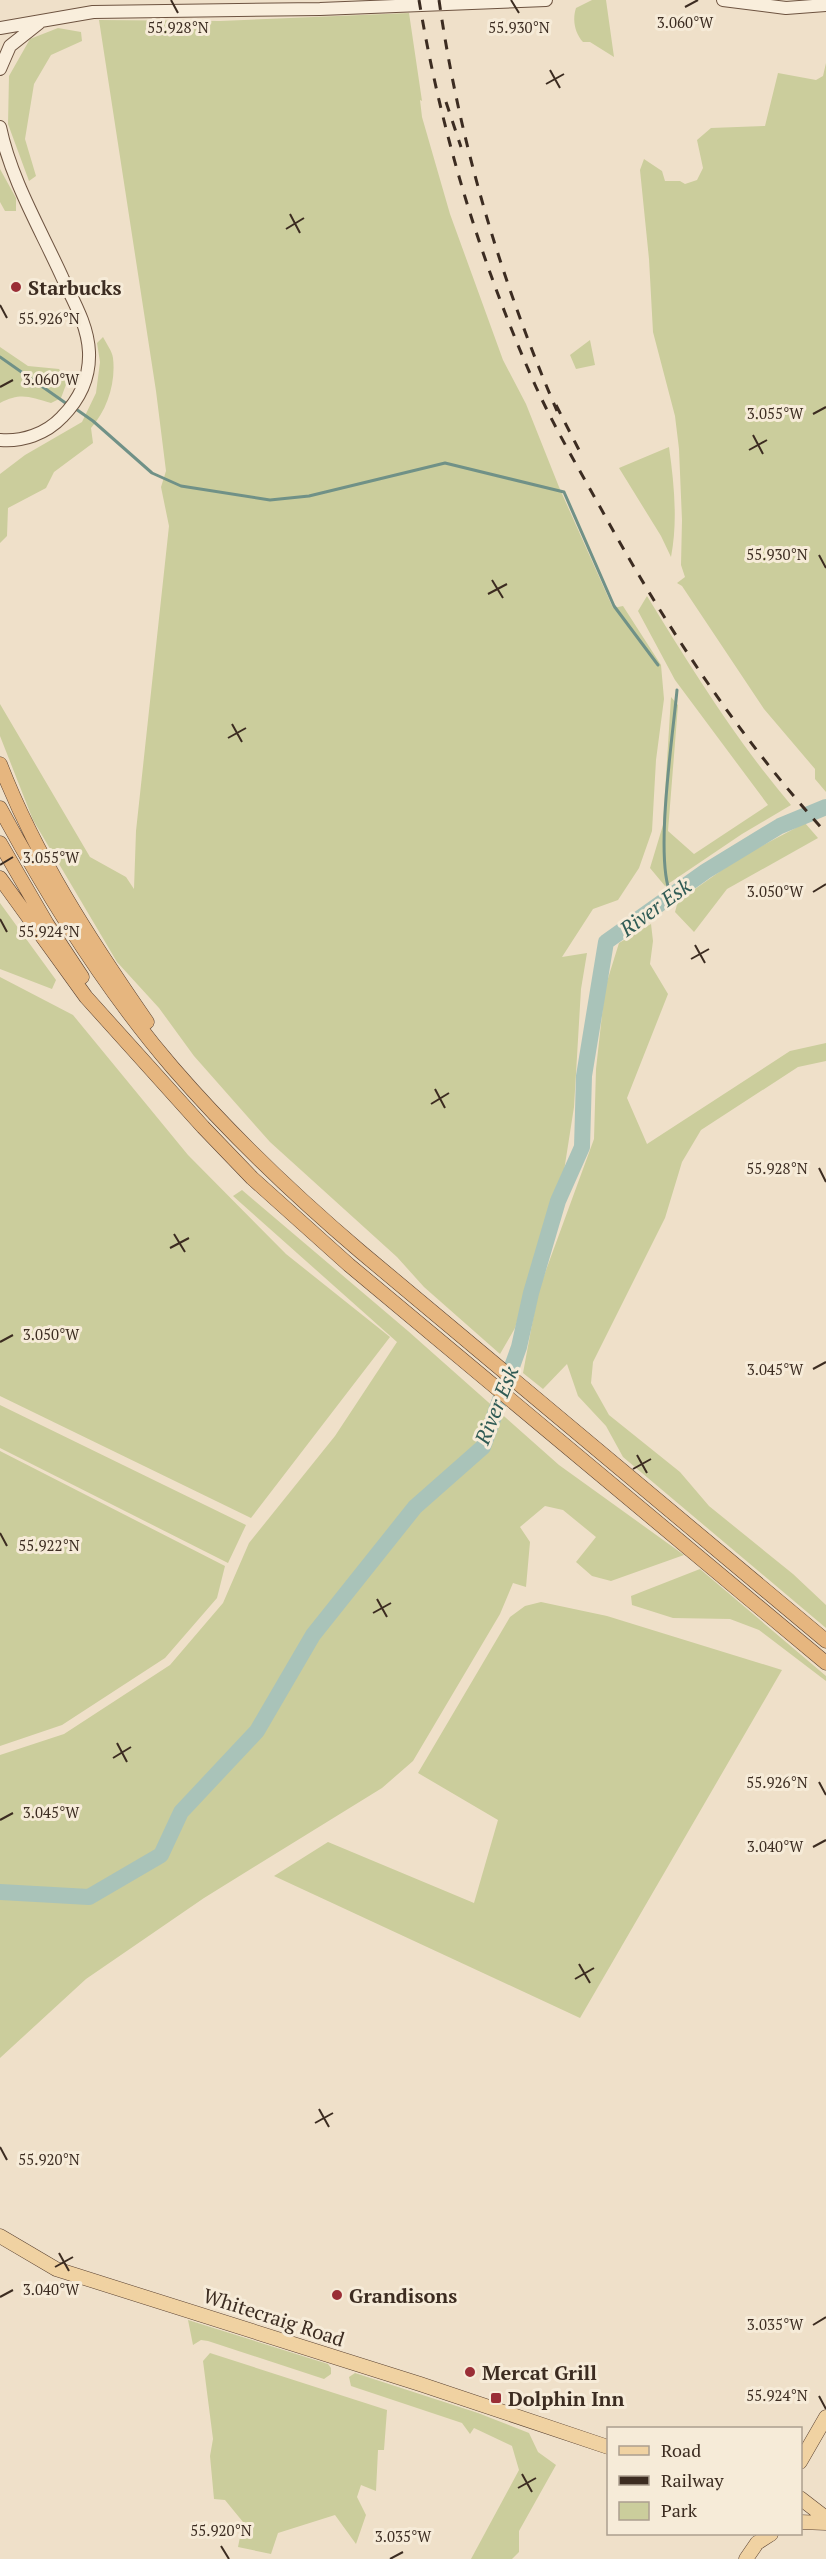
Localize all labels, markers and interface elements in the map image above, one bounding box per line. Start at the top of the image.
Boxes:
text: 3.060°W [657,12,714,32]
text: 55.928°N [147,17,209,37]
text: 55.930°N [488,17,550,37]
place label: Starbucks [28,274,121,301]
marker: Starbucks [9,280,23,294]
text: 55.926°N [18,308,80,328]
text: 3.060°W [23,369,80,389]
text: 3.055°W [747,403,804,423]
text: 55.930°N [746,544,808,564]
text: 3.055°W [23,847,80,867]
water label: River Esk [613,871,697,943]
text: 3.050°W [747,881,804,901]
text: 55.924°N [18,921,80,941]
text: 55.928°N [746,1158,808,1178]
text: 3.050°W [23,1324,80,1344]
text: 3.045°W [747,1359,804,1379]
water label: River Esk [467,1361,525,1449]
text: 55.922°N [18,1535,80,1555]
text: 55.926°N [746,1772,808,1792]
text: 3.045°W [23,1802,80,1822]
text: 3.040°W [747,1836,804,1856]
text: 55.920°N [18,2149,80,2169]
text: 3.040°W [23,2279,80,2299]
street label: Whitecraig Road [200,2281,348,2353]
place label: Grandisons [349,2282,457,2309]
marker: Grandisons [330,2288,344,2302]
text: 3.035°W [747,2314,804,2334]
place label: Mercat Grill [482,2359,597,2386]
marker: Mercat Grill [463,2365,477,2379]
place label: Dolphin Inn [508,2385,624,2412]
text: 55.924°N [746,2385,808,2405]
marker: Dolphin Inn [489,2391,503,2405]
legend [607,2427,802,2535]
text: Road [661,2438,701,2462]
text: Railway [661,2468,725,2492]
text: Park [661,2498,698,2522]
text: 55.920°N [190,2520,252,2540]
text: 3.035°W [375,2526,432,2546]

